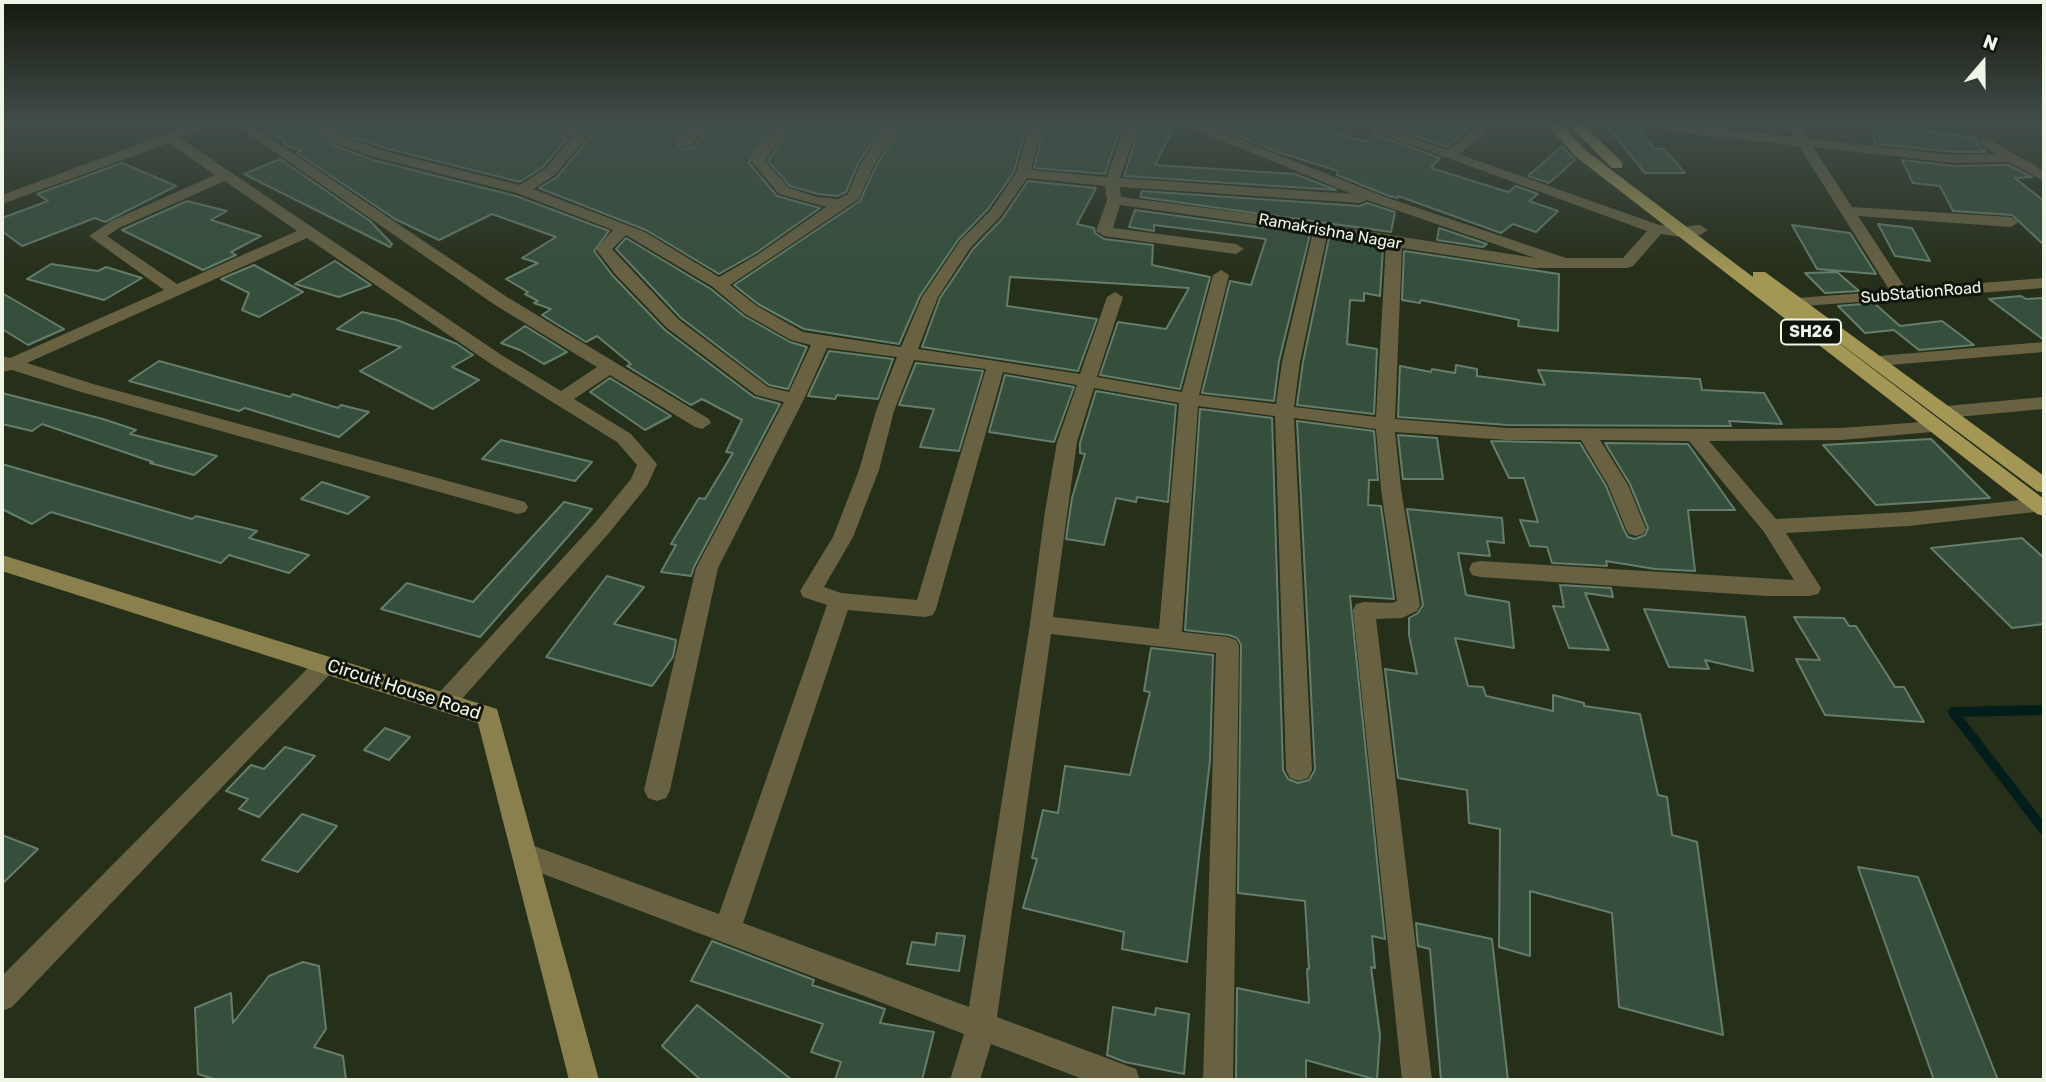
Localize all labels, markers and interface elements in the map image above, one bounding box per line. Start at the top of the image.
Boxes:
north arrow [1948,28,2018,98]
text: N [1980,30,2001,56]
street label: Ramakrishna Nagar [1257,210,1403,254]
street label: SubStationRoad [1860,278,1982,308]
road number: SH26 [1781,320,1841,344]
street label: Circuit House Road [325,655,483,725]

